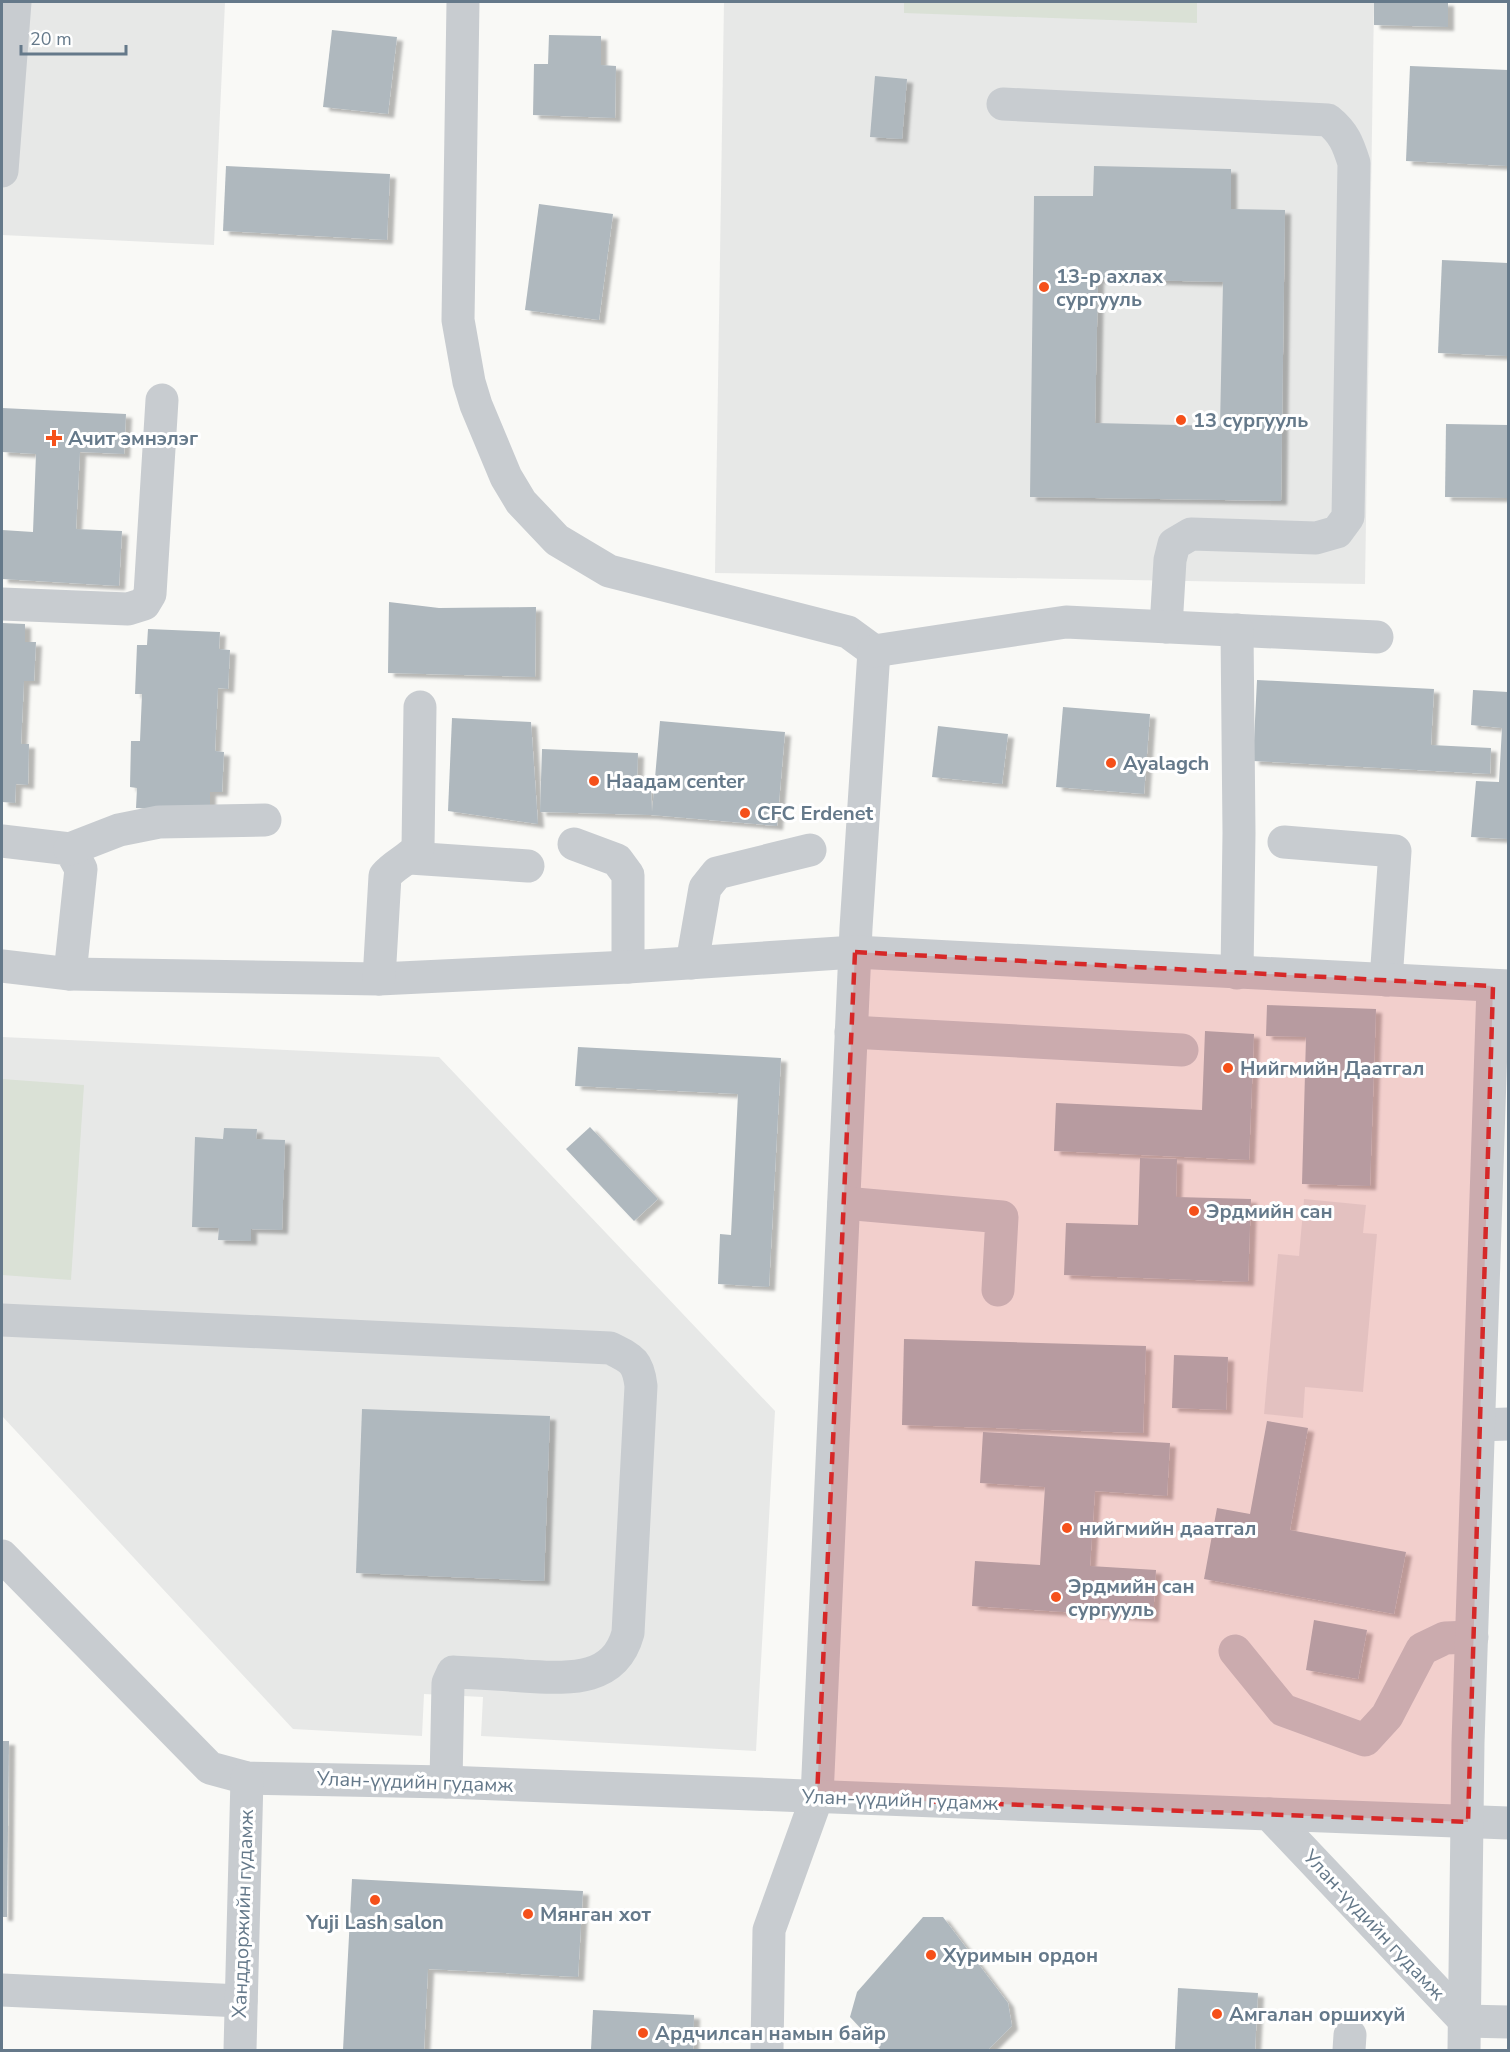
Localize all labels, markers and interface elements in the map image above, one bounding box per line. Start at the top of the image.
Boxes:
scale bar [21,18,126,56]
text: 20 m [30,27,72,51]
place label: 13-р ахлах сургууль [1056,263,1164,313]
marker: 13-р ахлах сургууль [1037,280,1051,294]
place label: 13 сургууль [1193,407,1308,434]
marker: 13 сургууль [1174,413,1188,427]
place label: Ачит эмнэлэг [68,425,198,452]
marker: Ачит эмнэлэг [45,429,63,447]
place label: Ayalagch [1123,750,1209,777]
marker: Ayalagch [1104,756,1118,770]
place label: Наадам center [606,768,745,795]
marker: Наадам center [587,774,601,788]
place label: CFC Erdenet [757,800,873,827]
marker: CFC Erdenet [738,806,752,820]
place label: Нийгмийн Даатгал [1240,1055,1424,1082]
marker: Нийгмийн Даатгал [1221,1061,1235,1075]
place label: Эрдмийн сан [1206,1198,1333,1225]
marker: Эрдмийн сан [1187,1204,1201,1218]
place label: нийгмийн даатгал [1079,1515,1256,1542]
marker: нийгмийн даатгал [1060,1521,1074,1535]
place label: Эрдмийн сан сургууль [1068,1573,1195,1623]
marker: Эрдмийн сан сургууль [1049,1590,1063,1604]
street label: Улан-үүдийн гудамж [315,1765,514,1799]
street label: Улан-үүдийн гудамж [800,1783,999,1817]
street label: Ханддоржийн гудамж [226,1809,260,2019]
street label: Улан-үүдийн гудамж [1296,1843,1451,2006]
marker: Yuji Lash salon [368,1893,382,1907]
place label: Мянган хот [540,1901,651,1928]
marker: Мянган хот [521,1907,535,1921]
place label: Yuji Lash salon [305,1909,444,1936]
place label: Хуримын ордон [942,1942,1098,1969]
marker: Хуримын ордон [924,1948,938,1962]
place label: Амгалан оршихуй [1229,2001,1405,2028]
marker: Амгалан оршихуй [1210,2007,1224,2021]
place label: Ардчилсан намын байр [655,2020,886,2047]
marker: Ардчилсан намын байр [636,2026,650,2040]

